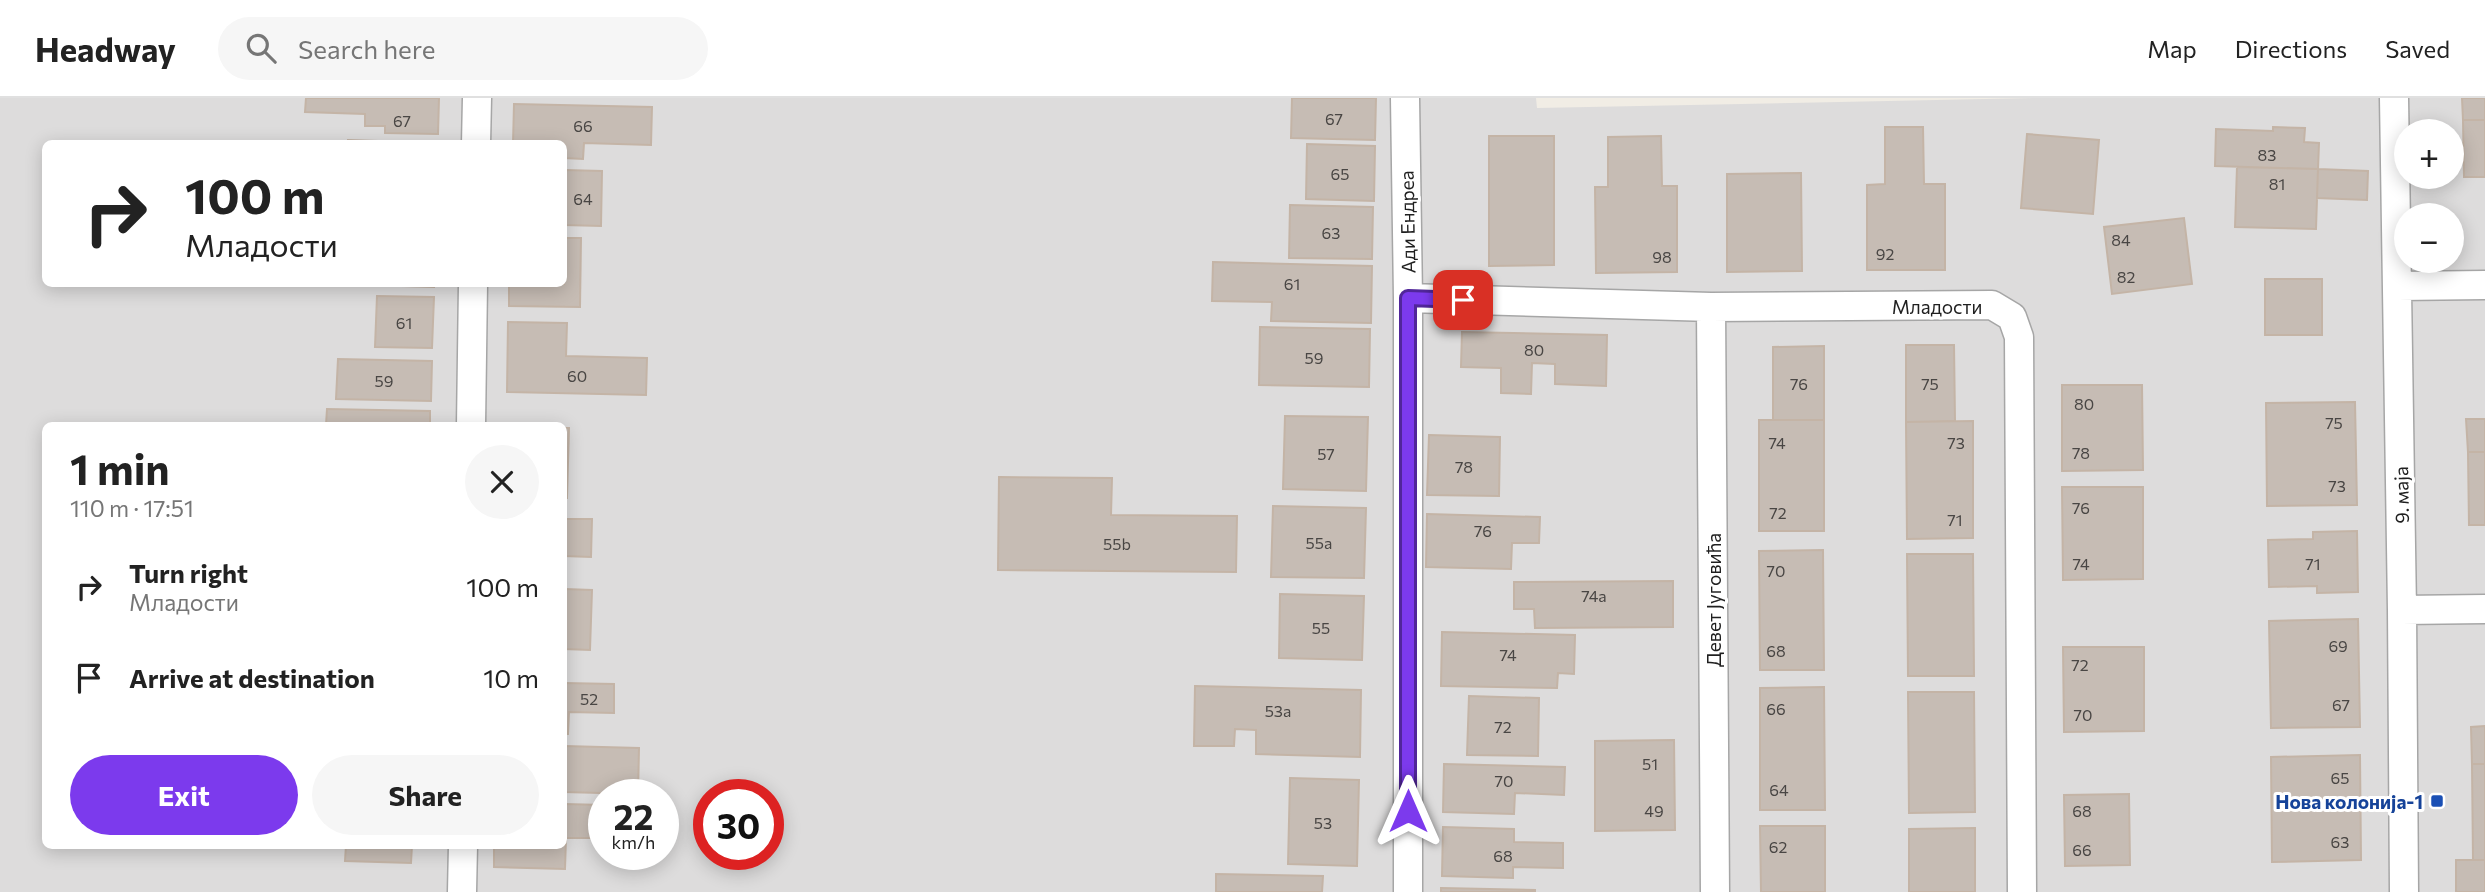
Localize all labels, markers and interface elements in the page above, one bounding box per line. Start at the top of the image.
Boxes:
search box [218,17,708,80]
text: Headway [35,28,176,69]
icon: search [242,29,280,67]
text: Search here [298,33,436,64]
text: Map [2147,34,2197,63]
text: Directions [2235,34,2347,63]
text: Saved [2385,34,2450,63]
house number: 67 [1325,109,1343,128]
house number: 67 [393,111,411,130]
house number: 66 [573,116,593,135]
map controls [2394,119,2464,273]
button: + [2394,119,2464,189]
house number: 83 [2258,145,2276,164]
text: 100 m [185,164,324,224]
house number: 65 [1331,164,1349,183]
icon: right [70,168,161,259]
street label: Ади Ендреа [1395,170,1419,274]
house number: 81 [2269,174,2285,193]
house number: 64 [573,189,593,208]
button: − [2394,203,2464,273]
house number: 63 [1322,223,1340,242]
text: Младости [185,224,338,264]
house number: 84 [2111,230,2131,249]
house number: 92 [1876,244,1894,263]
house number: 98 [1652,247,1672,266]
house number: 82 [2117,267,2135,286]
pin [1433,270,1493,330]
house number: 61 [1284,274,1300,293]
icon: arrive [1444,281,1482,319]
street label: Младости [1892,295,1982,318]
house number: 61 [396,313,412,332]
house number: 80 [1524,340,1544,359]
house number: 59 [1305,348,1323,367]
house number: 60 [567,366,587,385]
house number: 59 [375,371,393,390]
house number: 76 [1790,374,1808,393]
house number: 75 [1921,374,1939,393]
house number: 80 [2074,394,2094,413]
house number: 75 [2325,413,2343,432]
house number: 74 [1768,433,1786,452]
house number: 73 [1947,433,1965,452]
text: 1 min [70,442,170,494]
house number: 78 [2072,443,2090,462]
house number: 57 [1317,444,1335,463]
button: close [465,445,539,519]
house number: 78 [1455,457,1473,476]
street label: 9. маја [2389,466,2413,524]
house number: 73 [2328,476,2346,495]
text: 110 m · 17:51 [70,494,194,522]
house number: 76 [2072,498,2090,517]
house number: 72 [1769,503,1787,522]
house number: 71 [1947,510,1963,529]
house number: 76 [1474,521,1492,540]
house number: 55a [1306,533,1332,552]
street label: Девет Југовића [1702,533,1725,667]
house number: 55b [1103,534,1131,553]
house number: 74 [2072,554,2090,573]
house number: 71 [2305,554,2321,573]
text: Turn right [129,557,248,588]
house number: 70 [1767,561,1785,580]
icon: right [70,568,108,606]
text: 100 m [466,571,539,602]
house number: 74a [1581,586,1607,605]
text: Младости [129,588,239,616]
house number: 55 [1312,618,1330,637]
house number: 69 [2328,636,2348,655]
house number: 68 [1766,641,1786,660]
house number: 74 [1499,645,1517,664]
house number: 72 [2071,655,2089,674]
icon: arrive [70,659,108,697]
text: Arrive at destination [129,662,375,693]
text: 10 m [483,662,539,693]
house number: 52 [580,689,598,708]
house number: 67 [2332,695,2350,714]
house number: 66 [1766,699,1786,718]
house number: 53a [1265,701,1291,720]
house number: 70 [2074,705,2092,724]
house number: 72 [1494,717,1512,736]
house number: 51 [1642,754,1658,773]
button: Exit [70,755,298,835]
button: Share [312,755,539,835]
house number: 65 [2331,768,2349,787]
house number: 70 [1495,771,1513,790]
position arrow [1371,774,1445,848]
speed limit sign: 30 [693,779,784,870]
house number: 64 [1769,780,1789,799]
place label: Нова колонија-1 [2275,790,2423,813]
marker: Нова колонија-1 [2429,793,2445,809]
text: 22 [614,794,653,837]
house number: 49 [1644,801,1664,820]
house number: 68 [2072,801,2092,820]
house number: 53 [1314,813,1332,832]
text: km/h [612,831,655,853]
house number: 63 [2331,832,2349,851]
house number: 62 [1769,837,1787,856]
house number: 66 [2072,840,2092,859]
house number: 68 [1493,846,1513,865]

